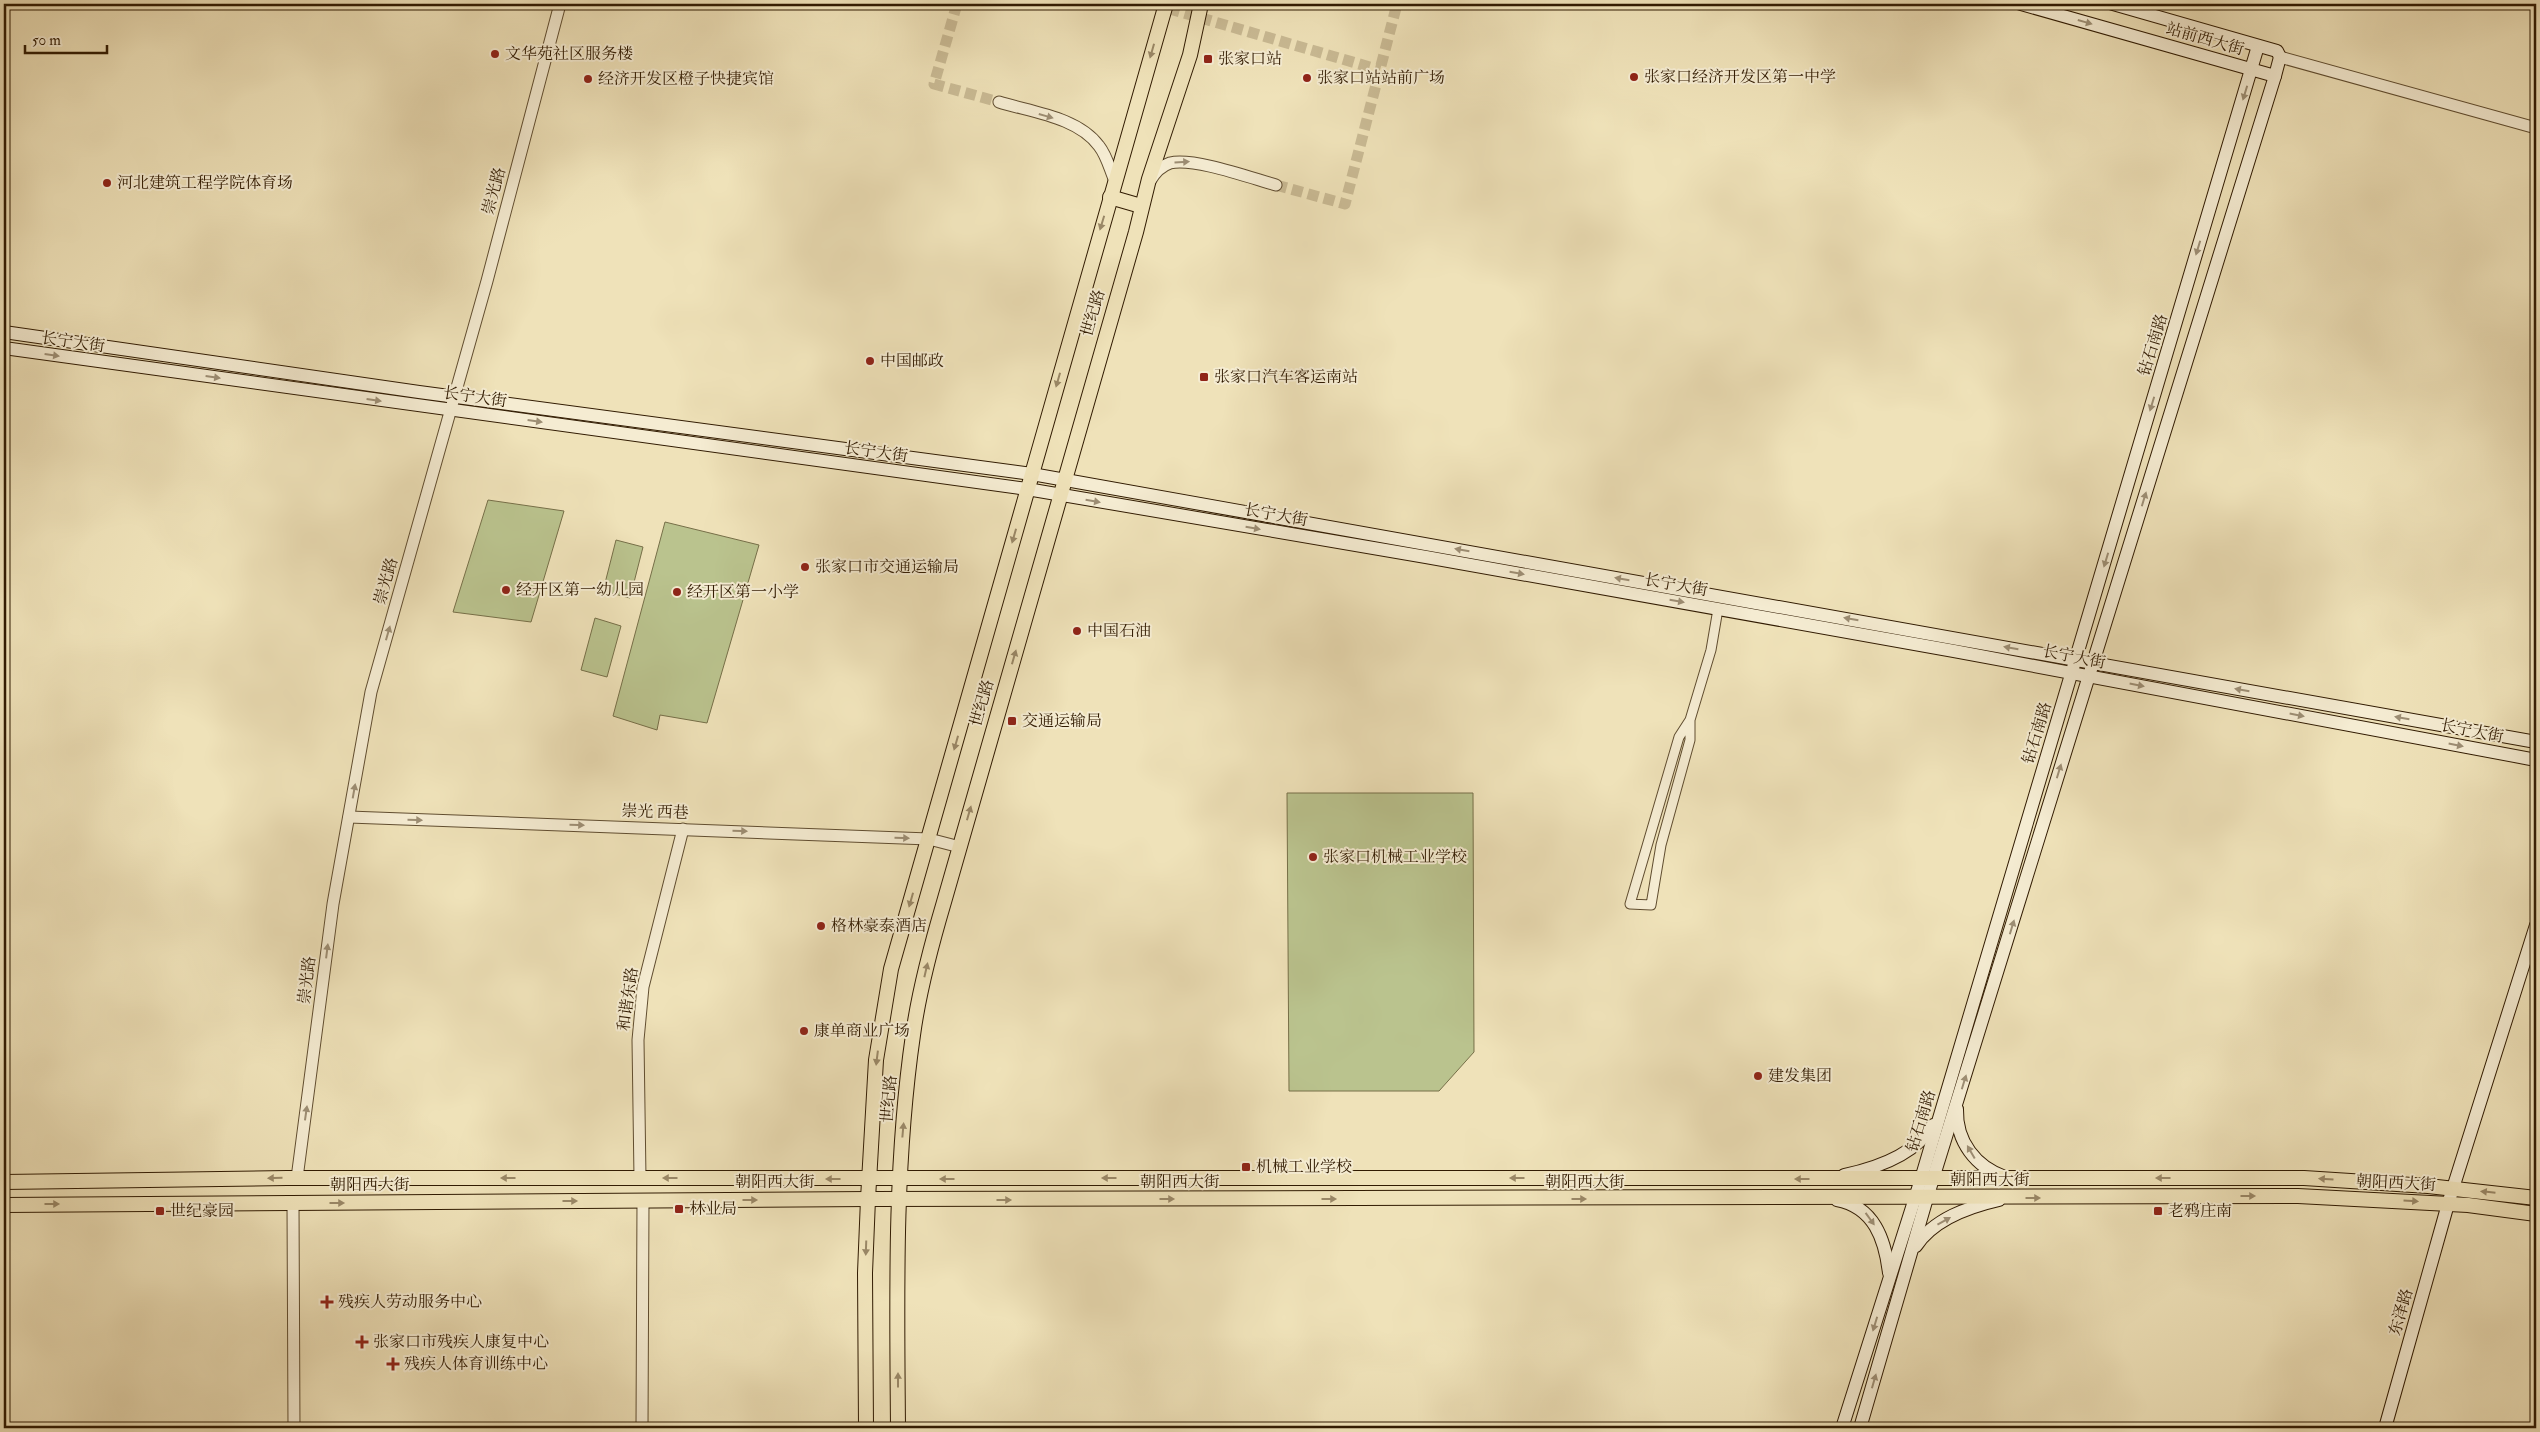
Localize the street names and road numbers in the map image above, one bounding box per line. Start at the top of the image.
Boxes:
street label: 站前西大街 [2164,18,2246,60]
street label: 崇光路 [478,165,510,217]
street label: 世纪路 [1077,287,1109,339]
street label: 钻石南路 [2134,311,2172,379]
street label: 长宁大街 [40,328,106,356]
street label: 长宁大街 [442,383,508,411]
street label: 长宁大街 [843,438,909,466]
street label: 长宁大街 [1243,500,1309,530]
street label: 崇光路 [370,555,402,607]
street label: 长宁大街 [1643,570,1709,600]
street label: 长宁大街 [2041,641,2107,673]
street label: 世纪路 [966,677,998,729]
street label: 钻石南路 [2018,699,2056,767]
street label: 长宁大街 [2439,715,2505,747]
street label: 崇光 西巷 [621,801,689,823]
street label: 崇光路 [294,955,320,1005]
street label: 和谐东路 [614,966,642,1032]
street label: 世纪路 [877,1074,901,1124]
street label: 钻石南路 [1902,1087,1940,1155]
street label: 朝阳西大街 [1950,1170,2030,1190]
street label: 朝阳西大街 [2356,1171,2436,1195]
street label: 朝阳西大街 [735,1172,815,1192]
street label: 朝阳西大街 [1140,1172,1220,1192]
street label: 朝阳西大街 [1545,1172,1625,1192]
street label: 朝阳西大街 [330,1175,410,1195]
street label: 东泽路 [2385,1286,2417,1338]

